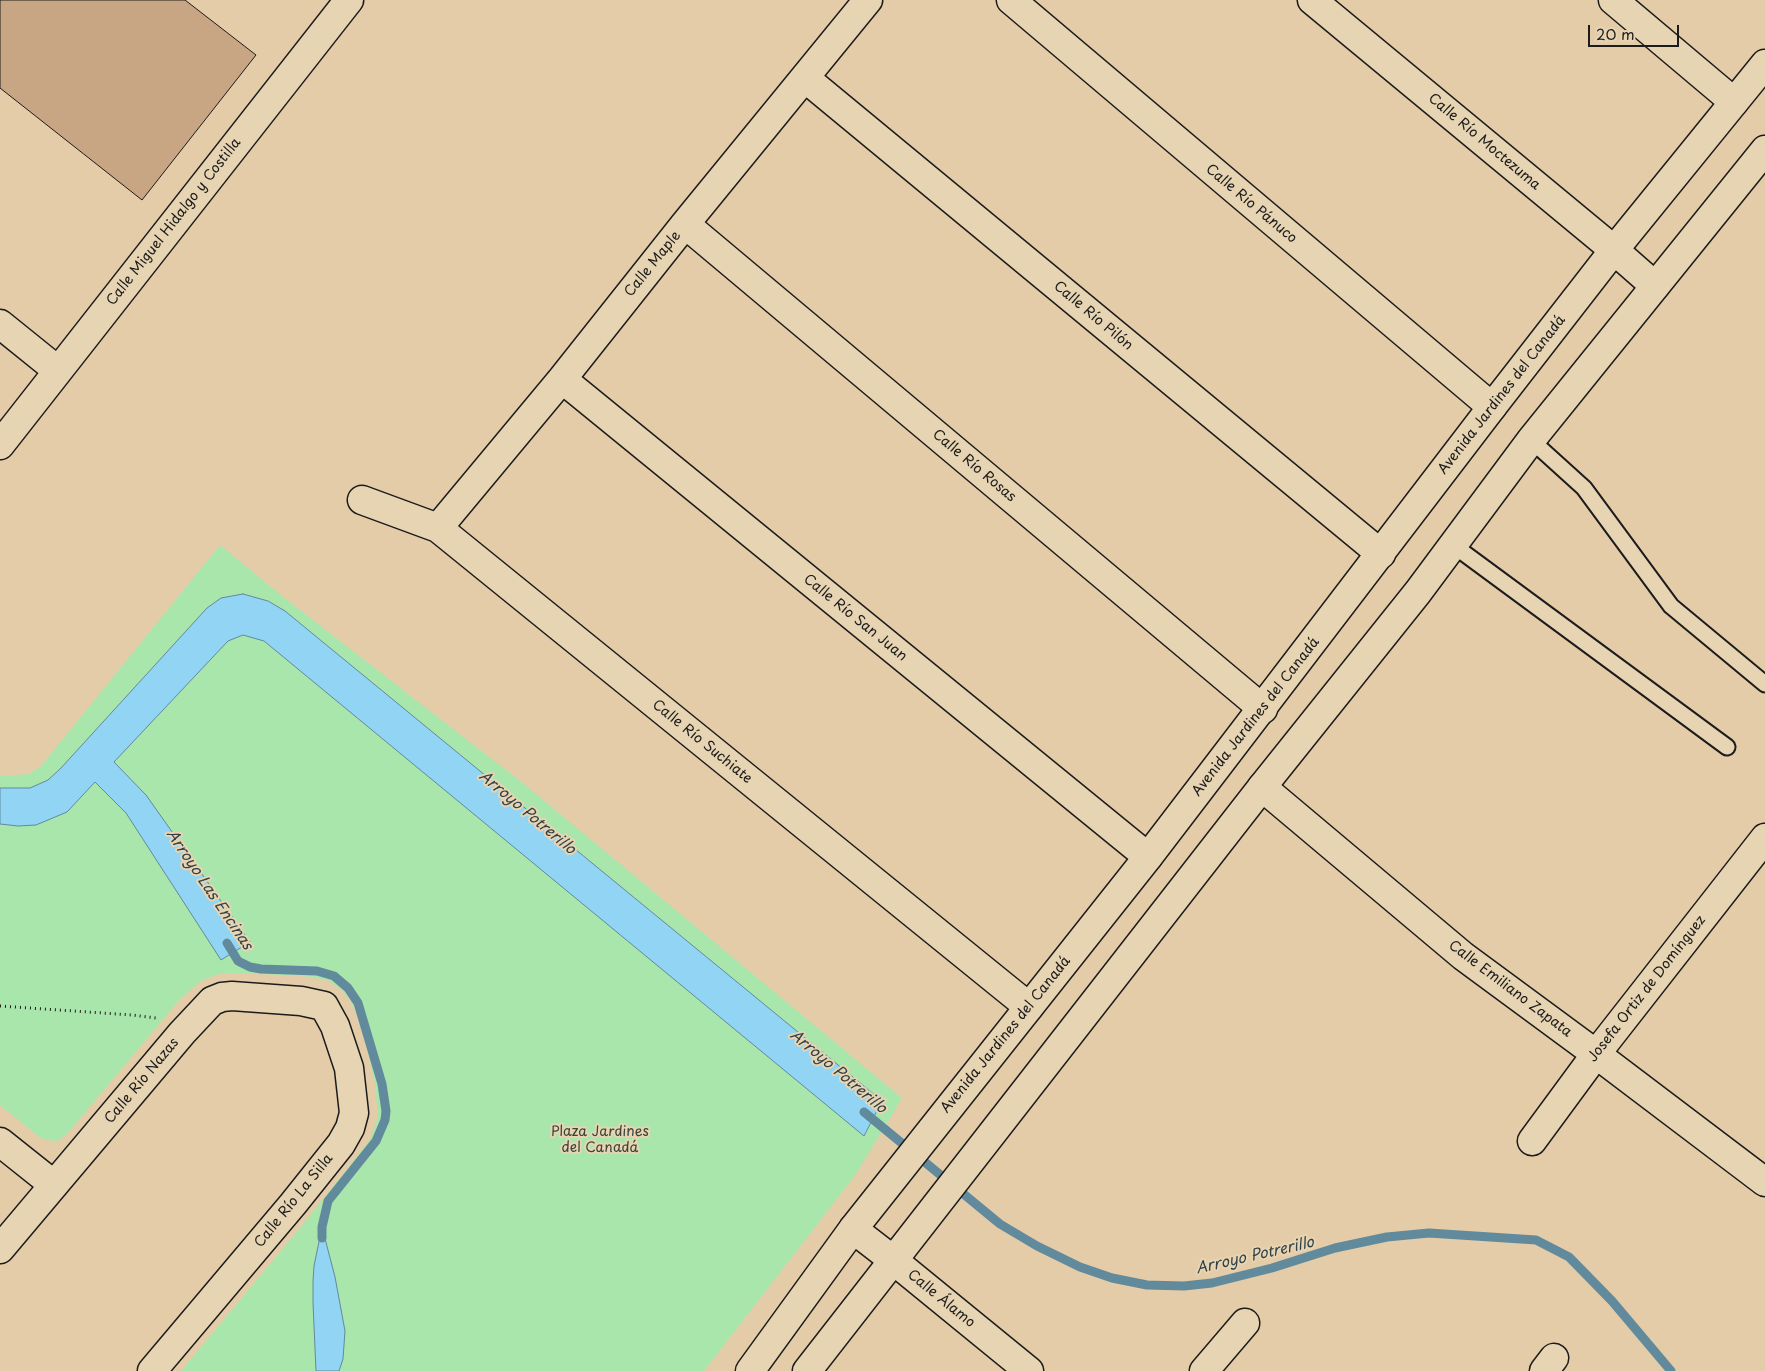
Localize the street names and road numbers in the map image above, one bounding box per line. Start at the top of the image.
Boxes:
street label: Calle Río Moctezuma [1424,90,1544,194]
street label: Calle Miguel Hidalgo y Costilla [103,135,245,309]
street label: Calle Río Pánuco [1202,161,1300,247]
street label: Calle Maple [621,228,685,300]
street label: Calle Río Pilón [1050,278,1136,354]
street label: Avenida Jardines del Canadá [1435,312,1569,478]
street label: Calle Río Rosas [929,426,1019,506]
street label: Calle Río San Juan [800,571,910,665]
street label: Avenida Jardines del Canadá [1189,634,1323,800]
street label: Calle Río Suchiate [649,697,755,787]
street label: Josefa Ortiz de Domínguez [1585,912,1709,1066]
street label: Calle Emiliano Zapata [1445,937,1575,1041]
street label: Avenida Jardines del Canadá [938,953,1074,1117]
street label: Calle Río Nazas [101,1035,183,1127]
street label: Calle Río La Silla [251,1151,337,1251]
street label: Calle Álamo [904,1267,978,1331]

